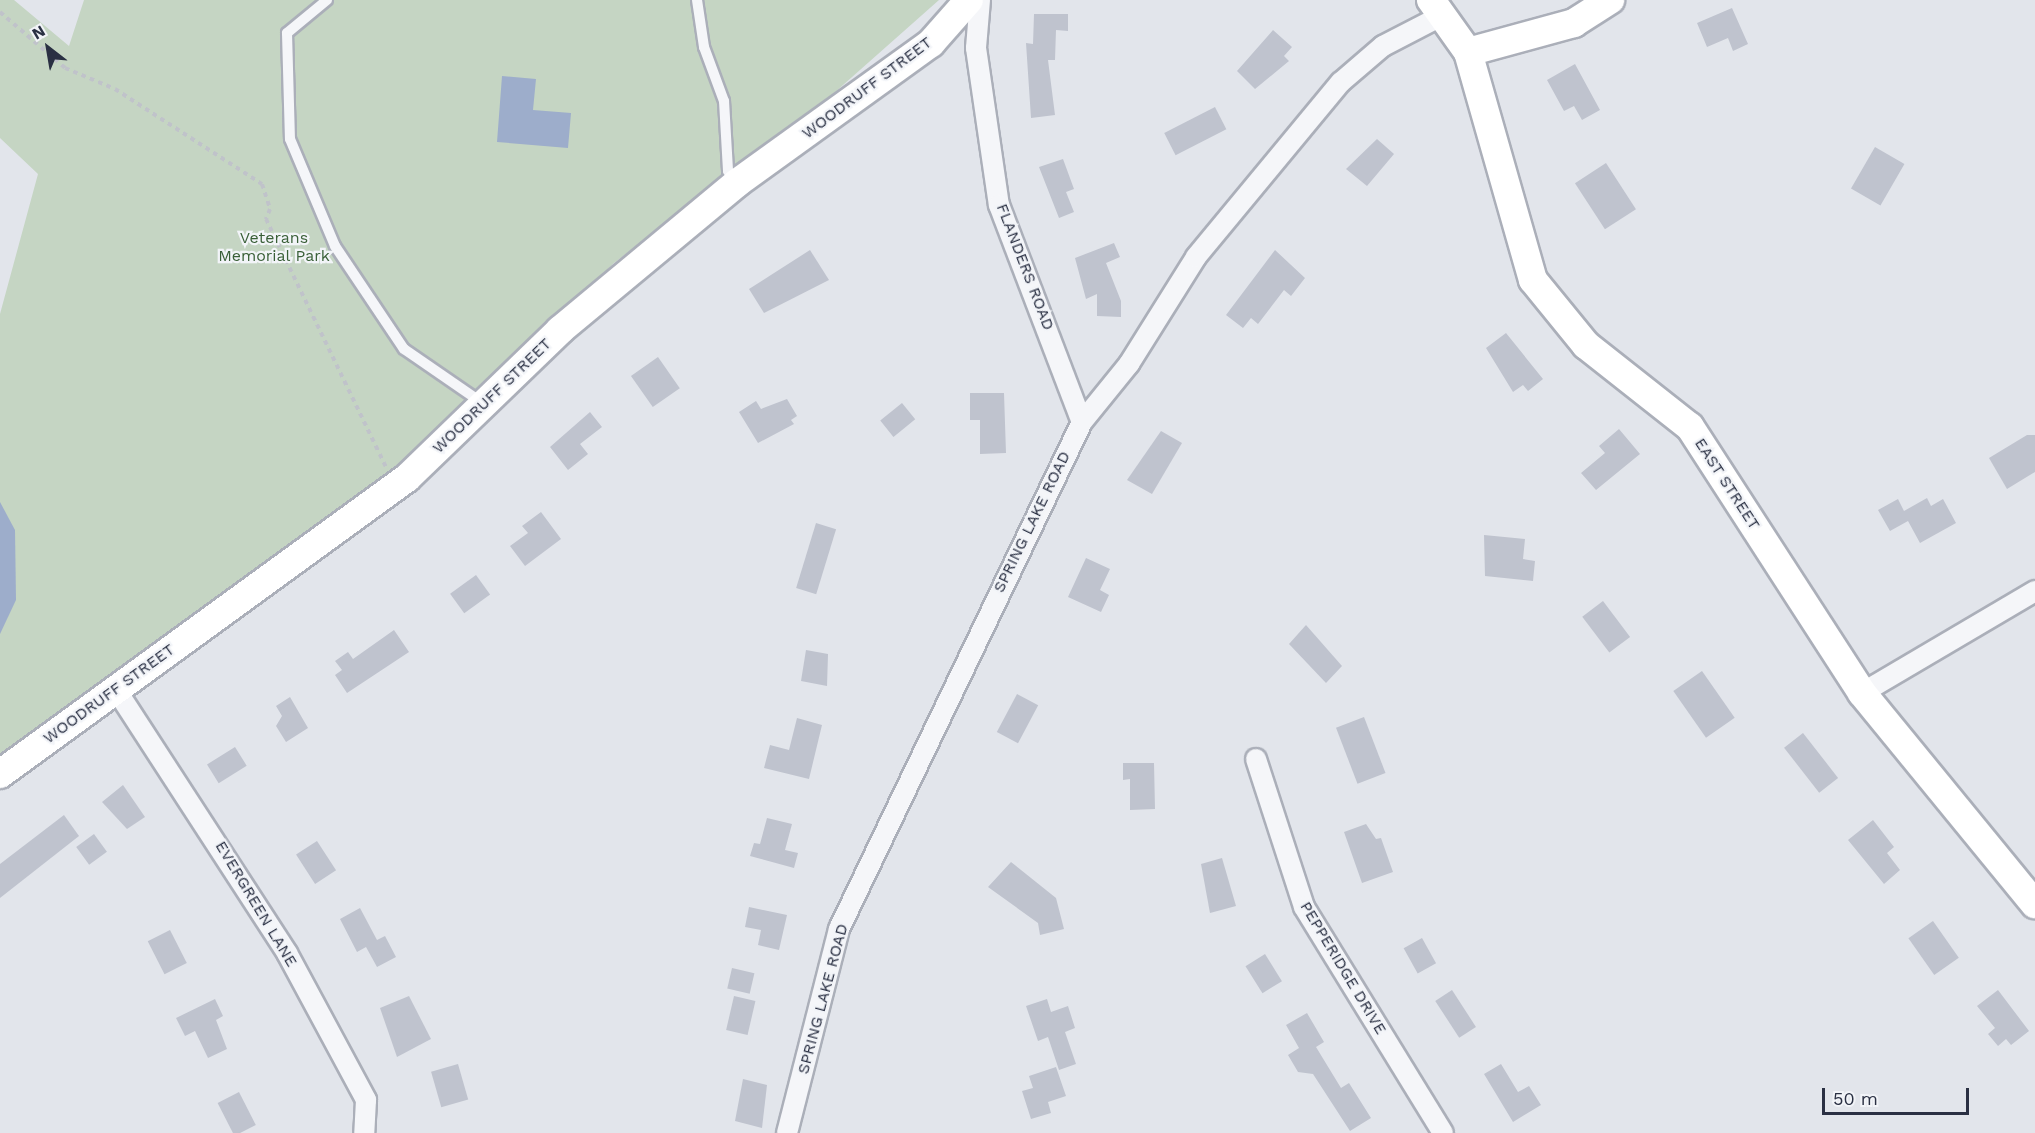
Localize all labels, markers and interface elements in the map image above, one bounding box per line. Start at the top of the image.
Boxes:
north arrow [18,18,78,78]
text: N [28,21,48,43]
street label: WOODRUFF STREET [798,33,936,143]
street label: FLANDERS ROAD [992,201,1058,333]
park label: Veterans Memorial Park [218,228,330,266]
street label: WOODRUFF STREET [429,334,555,458]
street label: EAST STREET [1690,434,1764,534]
street label: SPRING LAKE ROAD [989,448,1075,596]
street label: WOODRUFF STREET [40,640,178,748]
street label: EVERGREEN LANE [211,838,301,970]
street label: PEPPERIDGE DRIVE [1296,898,1390,1038]
street label: SPRING LAKE ROAD [794,922,852,1076]
scale bar [1825,1076,1972,1114]
text: 50 m [1833,1088,1878,1109]

